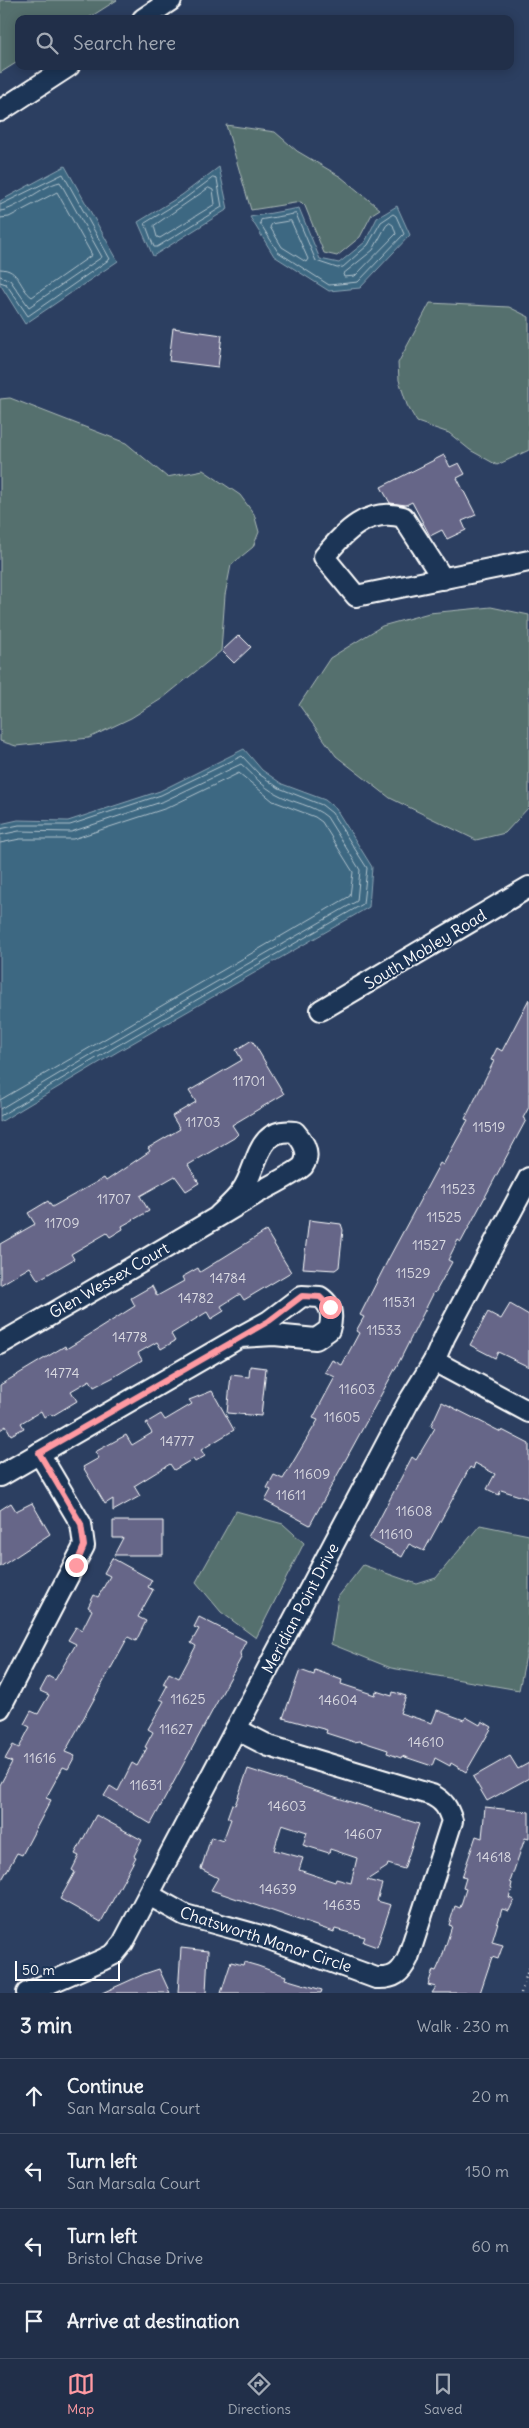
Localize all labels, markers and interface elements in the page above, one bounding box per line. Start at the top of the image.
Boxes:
search box [15,15,514,70]
icon: search [33,29,61,57]
text: Search here [73,31,176,55]
street label: South Mobley Road [360,905,490,993]
house number: 11701 [233,1072,265,1090]
house number: 11703 [185,1113,221,1131]
house number: 11519 [473,1118,505,1136]
house number: 11523 [441,1180,475,1198]
house number: 11707 [97,1190,131,1208]
house number: 11525 [427,1208,461,1226]
house number: 11709 [44,1214,80,1232]
house number: 11527 [412,1236,446,1254]
street label: Glen Wessex Court [46,1237,173,1322]
house number: 11529 [396,1264,430,1282]
house number: 14784 [210,1269,246,1287]
house number: 14782 [178,1289,214,1307]
house number: 11531 [383,1293,415,1311]
route start [319,1296,342,1319]
house number: 11533 [366,1321,402,1339]
house number: 14778 [112,1328,148,1346]
house number: 14774 [44,1364,80,1382]
house number: 11603 [339,1380,375,1398]
house number: 11605 [324,1408,360,1426]
house number: 14777 [160,1432,194,1450]
house number: 11609 [294,1465,330,1483]
house number: 11611 [276,1486,306,1504]
house number: 11608 [396,1502,432,1520]
house number: 11610 [379,1525,413,1543]
street label: Meridian Point Drive [257,1539,343,1677]
route end [65,1554,88,1577]
house number: 11625 [171,1690,205,1708]
house number: 14604 [318,1691,358,1709]
house number: 11627 [159,1720,193,1738]
house number: 14610 [408,1733,444,1751]
house number: 11616 [24,1749,56,1767]
house number: 11631 [130,1776,162,1794]
house number: 14603 [268,1797,306,1815]
house number: 14607 [344,1825,382,1843]
house number: 14618 [476,1848,512,1866]
house number: 14639 [259,1880,297,1898]
house number: 14635 [323,1896,361,1914]
street label: Chatsworth Manor Circle [178,1902,354,1976]
scale bar [15,1958,120,1981]
text: 50 m [22,1961,55,1979]
text: 3 min [20,2012,72,2039]
text: Walk · 230 m [417,2016,509,2036]
text: Continue [67,2074,144,2098]
icon: ahead [20,2082,48,2110]
text: 20 m [472,2086,509,2106]
text: San Marsala Court [67,2098,200,2118]
text: Turn left [67,2149,137,2173]
icon: left [20,2157,48,2185]
text: 150 m [465,2161,509,2181]
text: San Marsala Court [67,2173,200,2193]
text: Turn left [67,2224,137,2248]
icon: left [20,2232,48,2260]
text: 60 m [471,2236,509,2256]
text: Bristol Chase Drive [67,2248,203,2268]
icon: arrive [20,2307,48,2335]
text: Arrive at destination [67,2309,240,2333]
tab: Map [67,2370,95,2418]
tab: Directions [228,2370,291,2418]
tab: Saved [424,2370,462,2418]

